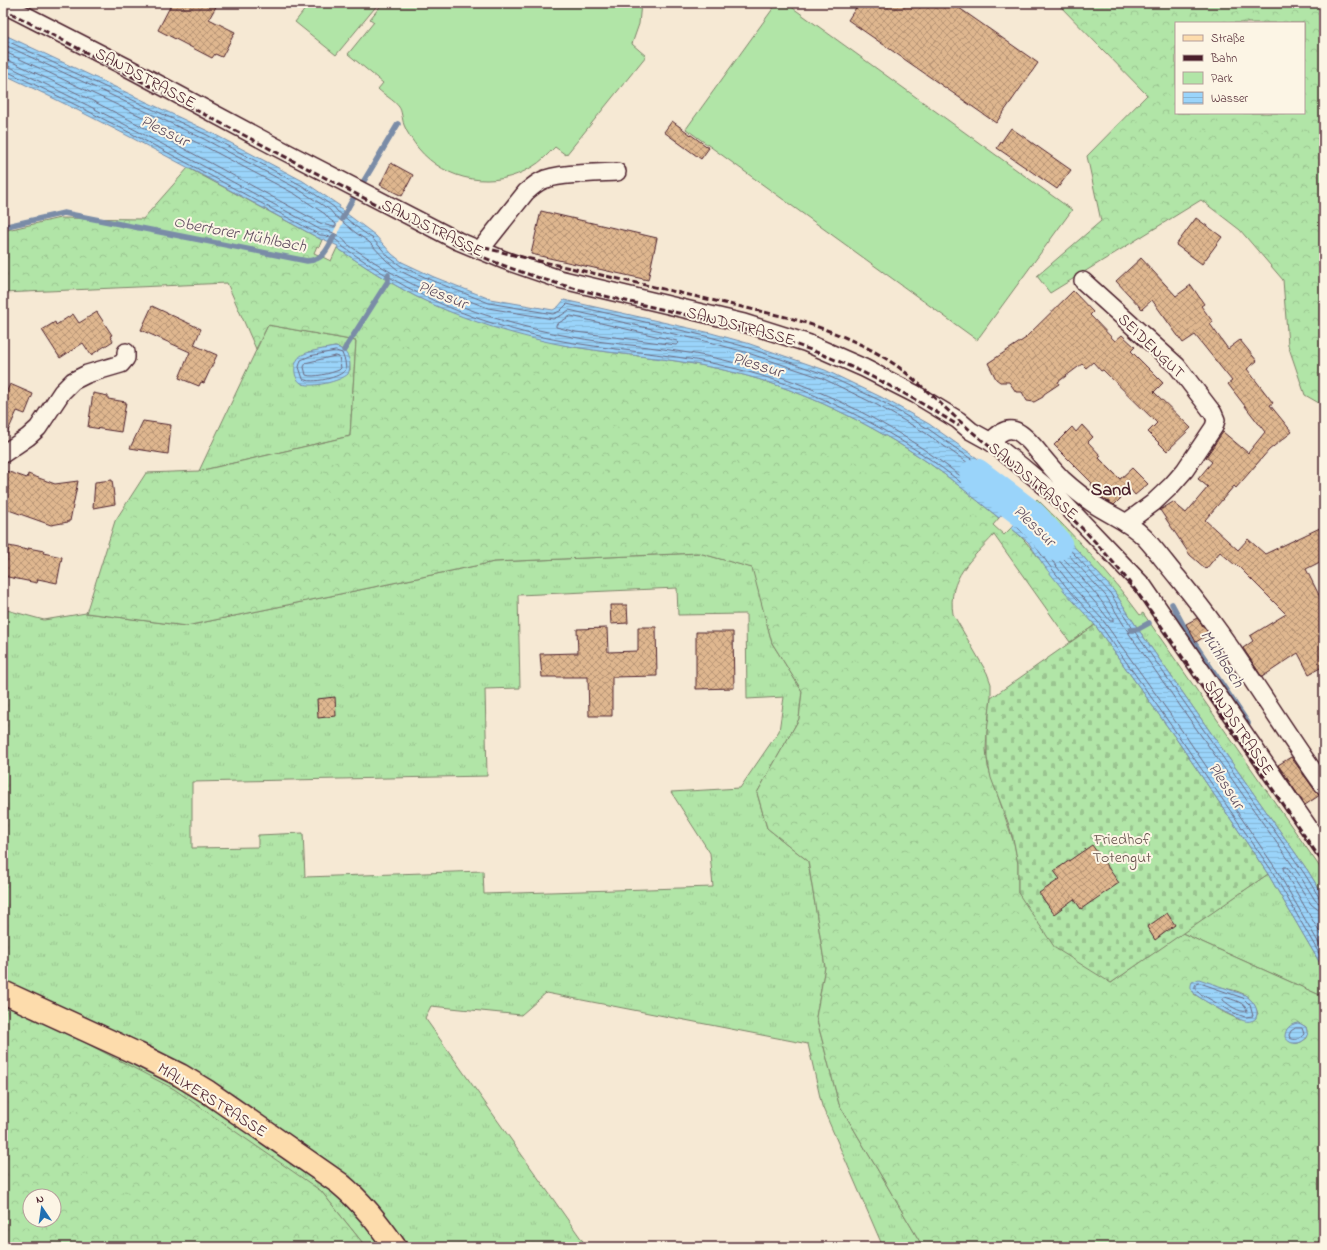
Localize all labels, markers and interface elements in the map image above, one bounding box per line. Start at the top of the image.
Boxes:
legend [1175,22,1305,114]
text: Straße [1211,30,1245,48]
street label: SANDSTRASSE [90,42,200,115]
text: Bahn [1210,50,1237,68]
text: Park [1211,70,1233,88]
text: Wasser [1211,90,1248,108]
water label: Plessur [136,109,195,155]
street label: SANDSTRASSE [377,194,487,264]
water label: Obertorer Mühlbach [171,209,309,260]
water label: Plessur [414,274,474,318]
street label: SANDSTRASSE [684,301,797,353]
street label: SEIDENGUT [1112,308,1190,385]
water label: Plessur [729,346,788,386]
street label: SANDSTRASSE [982,437,1083,526]
district label: Sand [1091,478,1132,504]
water label: Plessur [1007,499,1063,555]
water label: Mühlbach [1194,625,1250,694]
street label: SANDSTRASSE [1197,675,1279,781]
water label: Plessur [1201,757,1252,817]
park label: Friedhof Totengut [1093,828,1152,870]
street label: MALIXERSTRASSE [152,1057,271,1144]
north arrow [22,1188,62,1228]
text: N [35,1191,45,1208]

